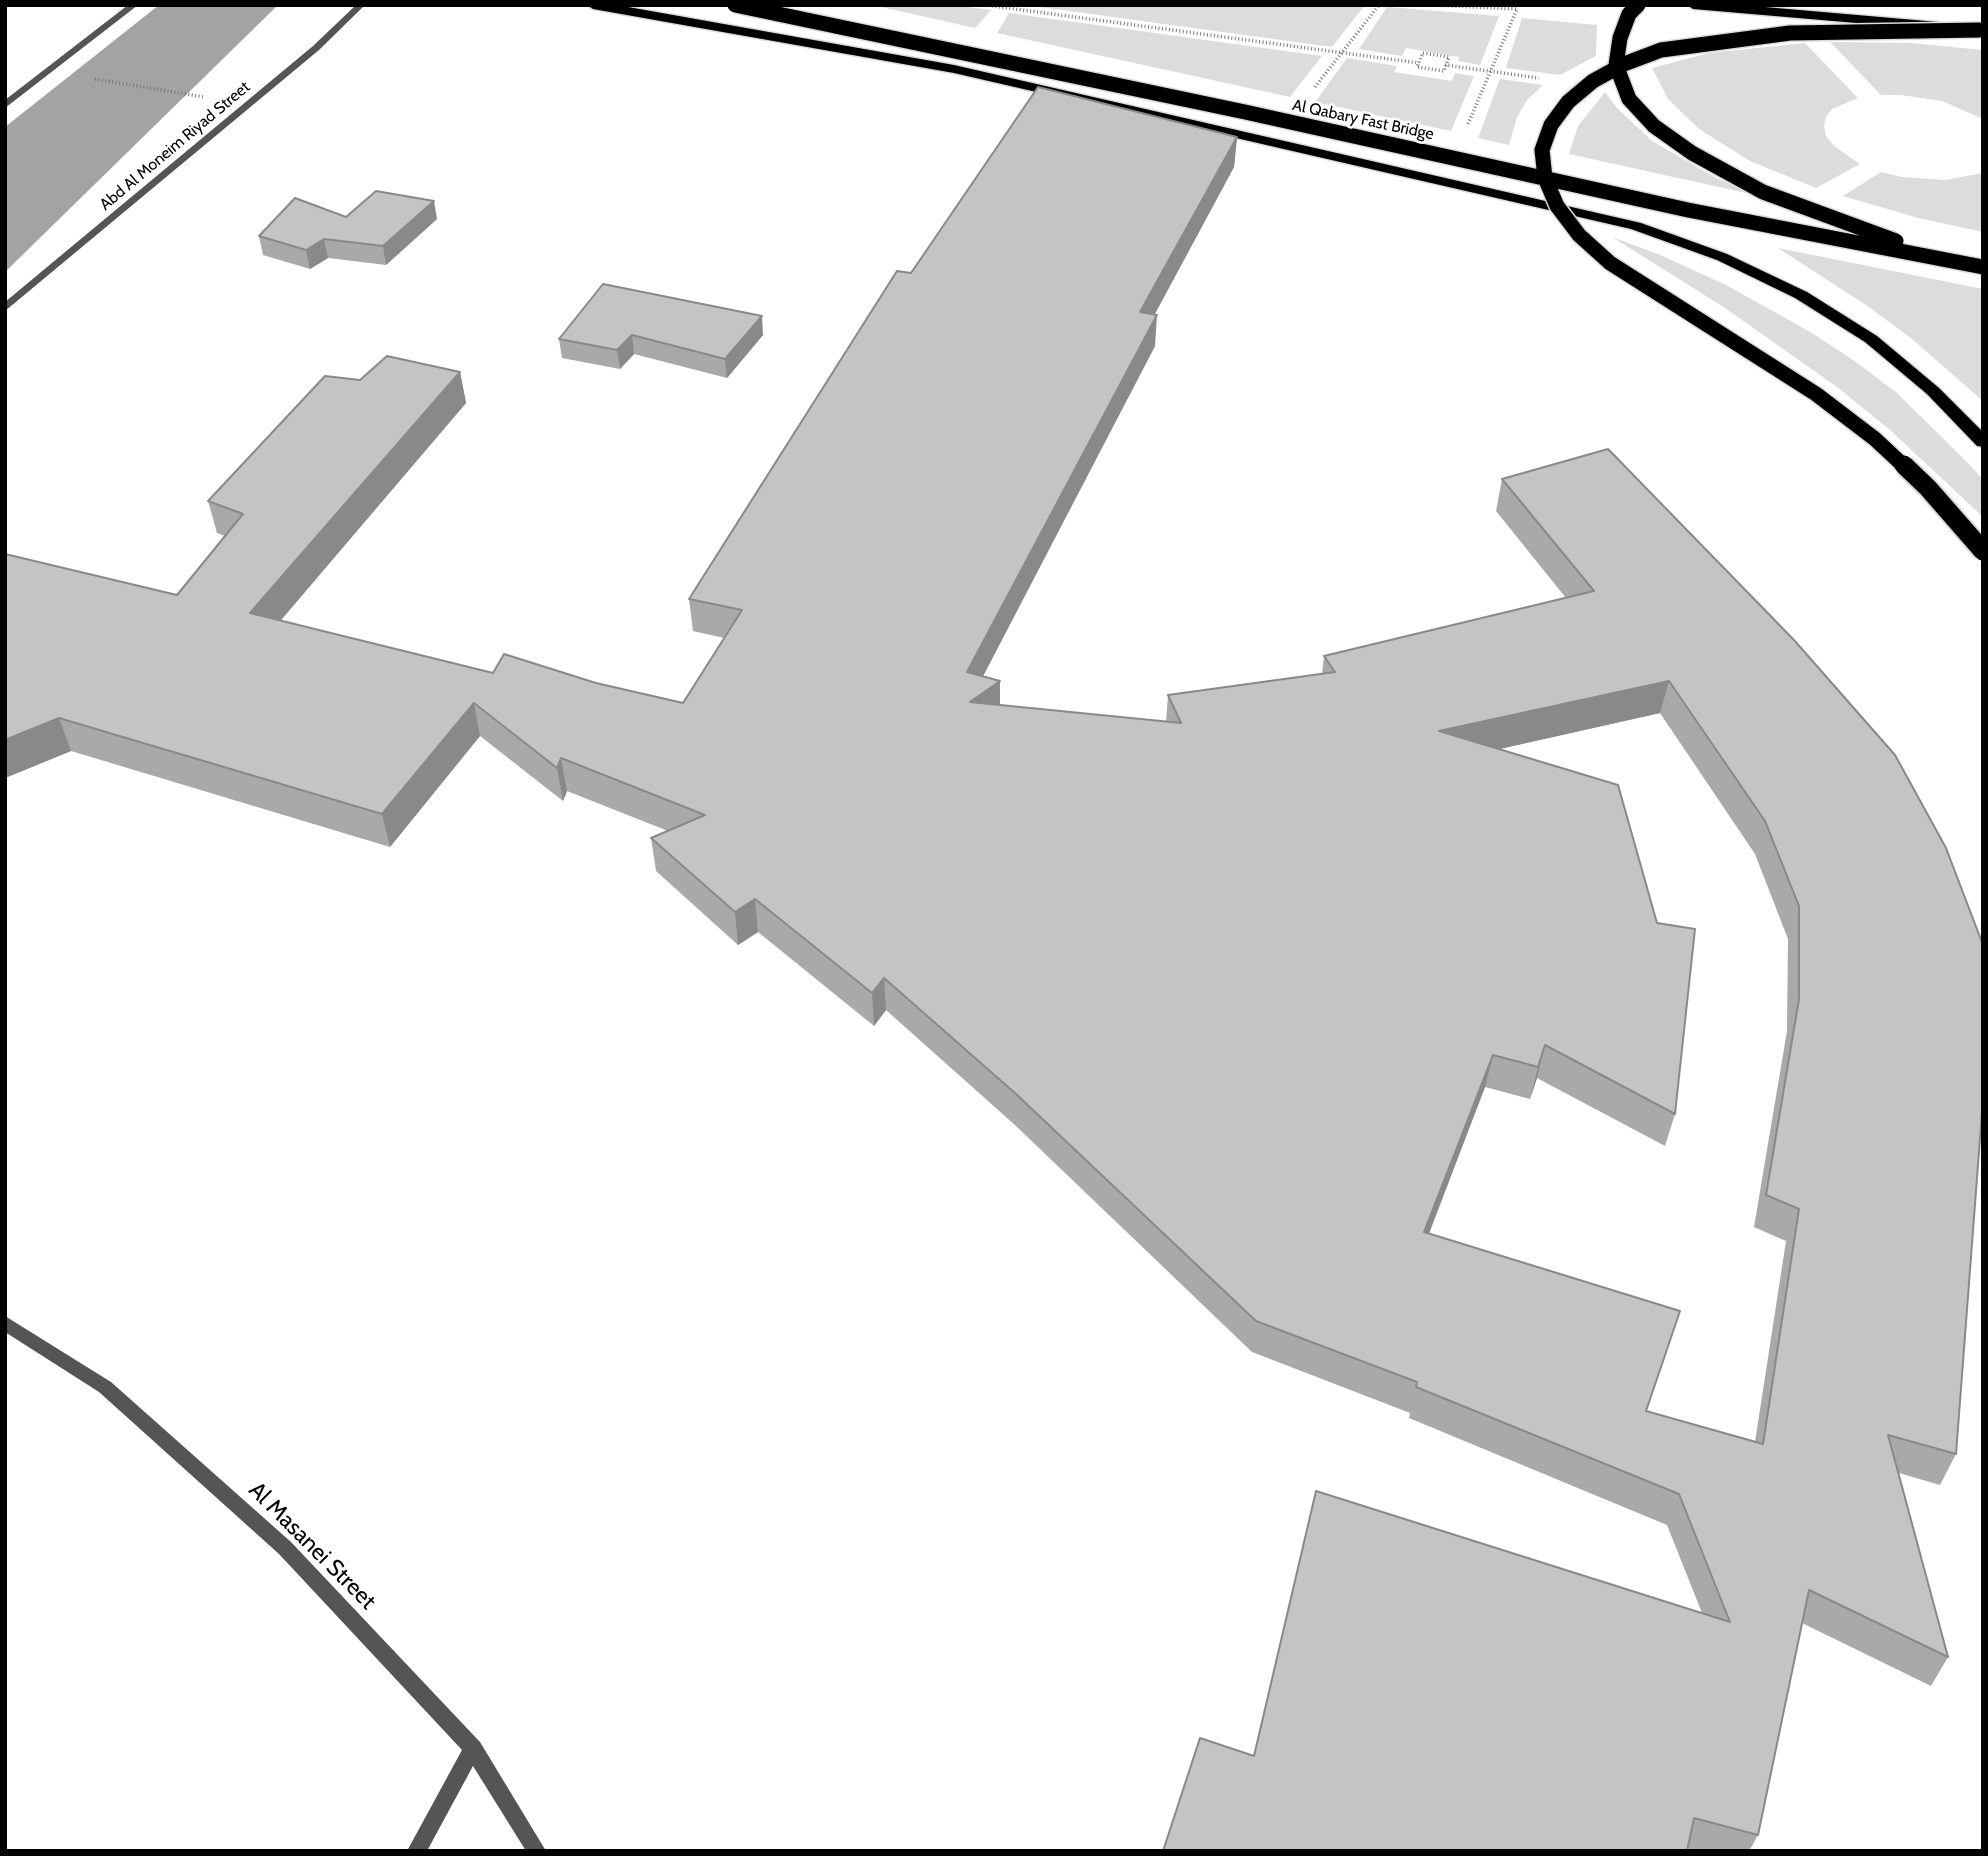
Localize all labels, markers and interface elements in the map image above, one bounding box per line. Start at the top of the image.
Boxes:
street label: Abd Al Moneim Riyad Street [96,77,254,215]
street label: Al Qabary Fast Bridge [1291,96,1435,144]
street label: Al Masanei Street [243,1477,381,1615]

